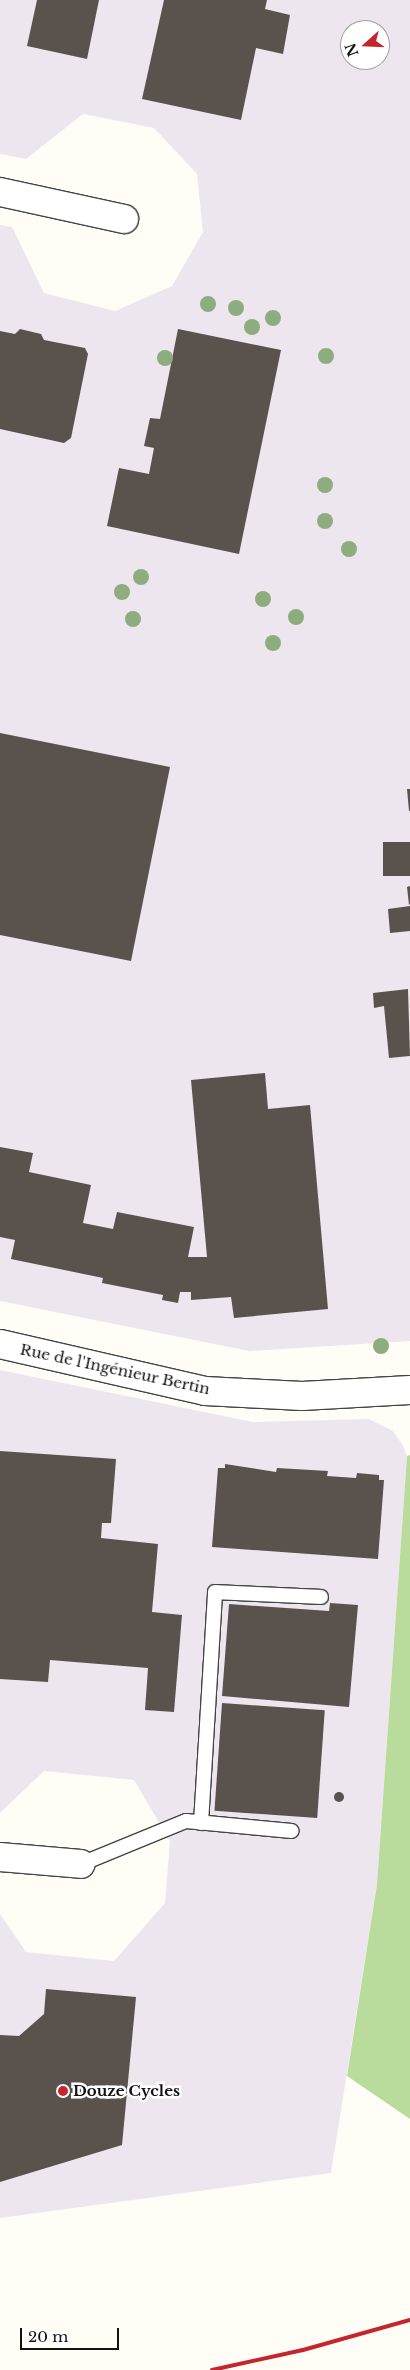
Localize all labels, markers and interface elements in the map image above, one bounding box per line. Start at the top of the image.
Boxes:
north arrow [340,20,390,70]
text: N [341,41,363,59]
street label: Rue de l'Ingénieur Bertin [18,1340,212,1398]
place label: Douze Cycles [73,2082,180,2100]
marker: Douze Cycles [57,2085,69,2097]
scale bar [22,2318,121,2350]
text: 20 m [28,2327,68,2346]

